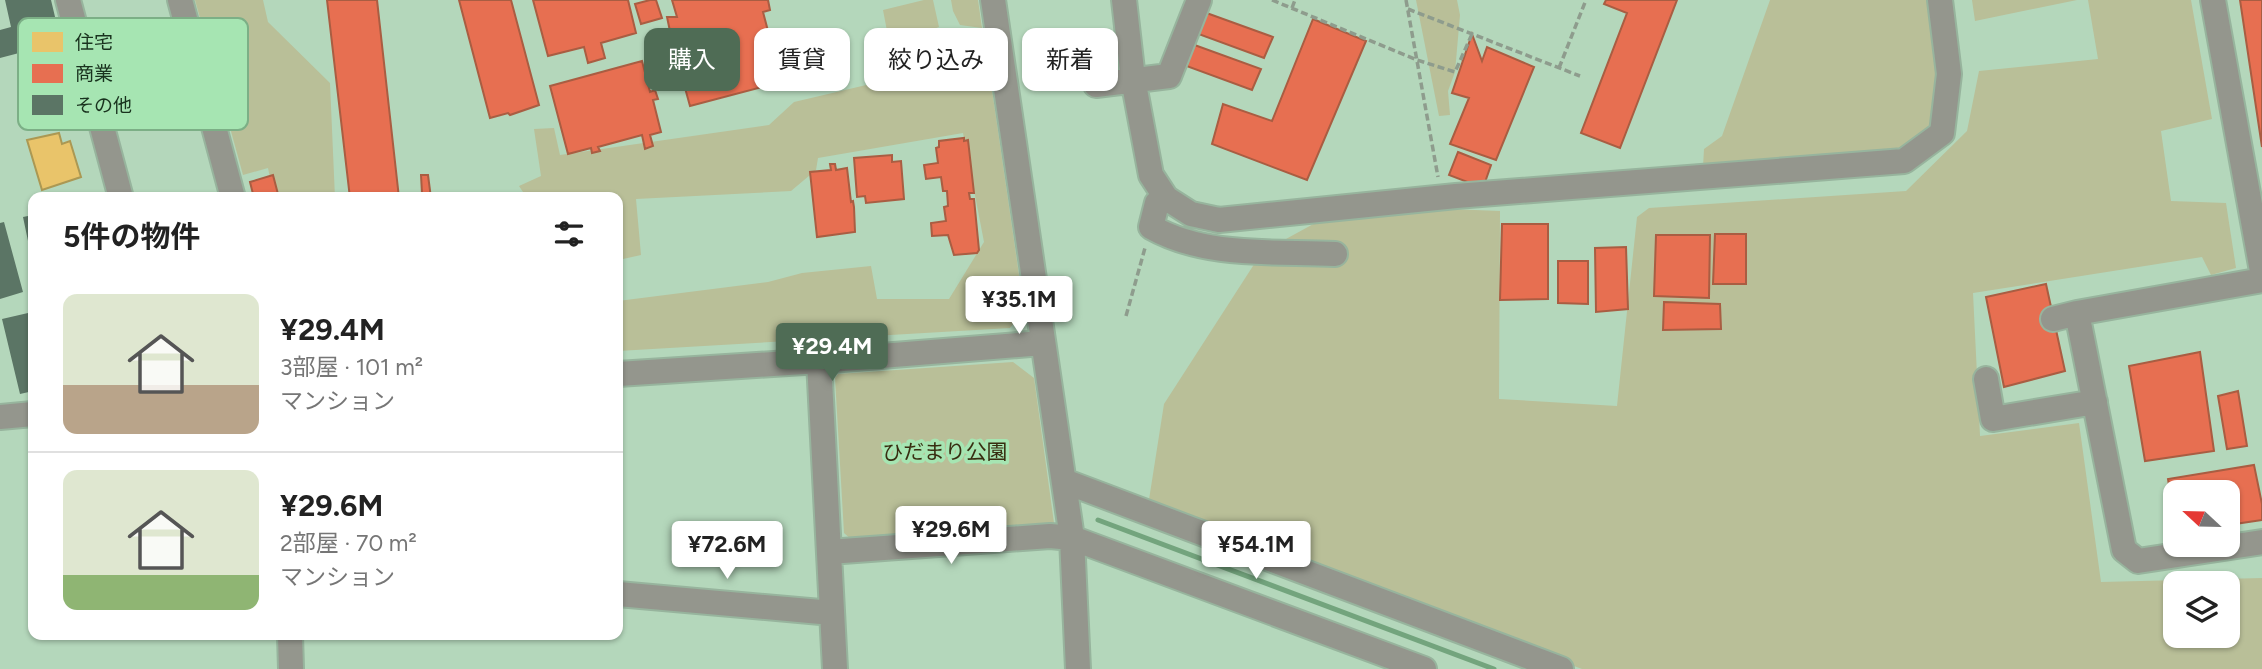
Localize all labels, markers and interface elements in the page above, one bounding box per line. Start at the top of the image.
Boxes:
legend [18,18,248,130]
chip: 購入 [644,28,740,91]
chip: 賃貸 [754,28,850,91]
chip: 絞り込み [864,28,1008,91]
chip: 新着 [1022,28,1118,91]
text: 住宅 [75,31,113,54]
text: 商業 [75,62,113,85]
text: その他 [75,94,132,117]
icon: filters [550,215,588,253]
text: 5件の物件 [63,218,200,255]
pin: ¥35.1M [962,276,1076,336]
text: ¥35.1M [982,285,1056,313]
text: ¥29.4M [280,311,385,348]
icon: home [119,322,203,406]
pin: ¥29.4M [775,324,889,383]
text: ¥29.4M [792,332,872,360]
text: 3部屋 · 101 m² [280,353,423,381]
text: マンション [280,387,395,415]
park label: ひだまり公園 [882,439,1008,464]
north arrow [2163,480,2240,556]
map controls [2163,480,2240,648]
text: ¥29.6M [280,487,383,524]
icon: home [119,498,203,582]
pin: ¥29.6M [894,506,1008,566]
text: ¥29.6M [911,515,991,543]
pin: ¥72.6M [670,522,784,581]
pin: ¥54.1M [1199,522,1313,581]
text: 2部屋 · 70 m² [280,529,417,557]
text: ¥72.6M [688,530,766,558]
text: ¥54.1M [1218,530,1294,558]
text: マンション [280,563,395,591]
button: layers [2163,571,2240,648]

